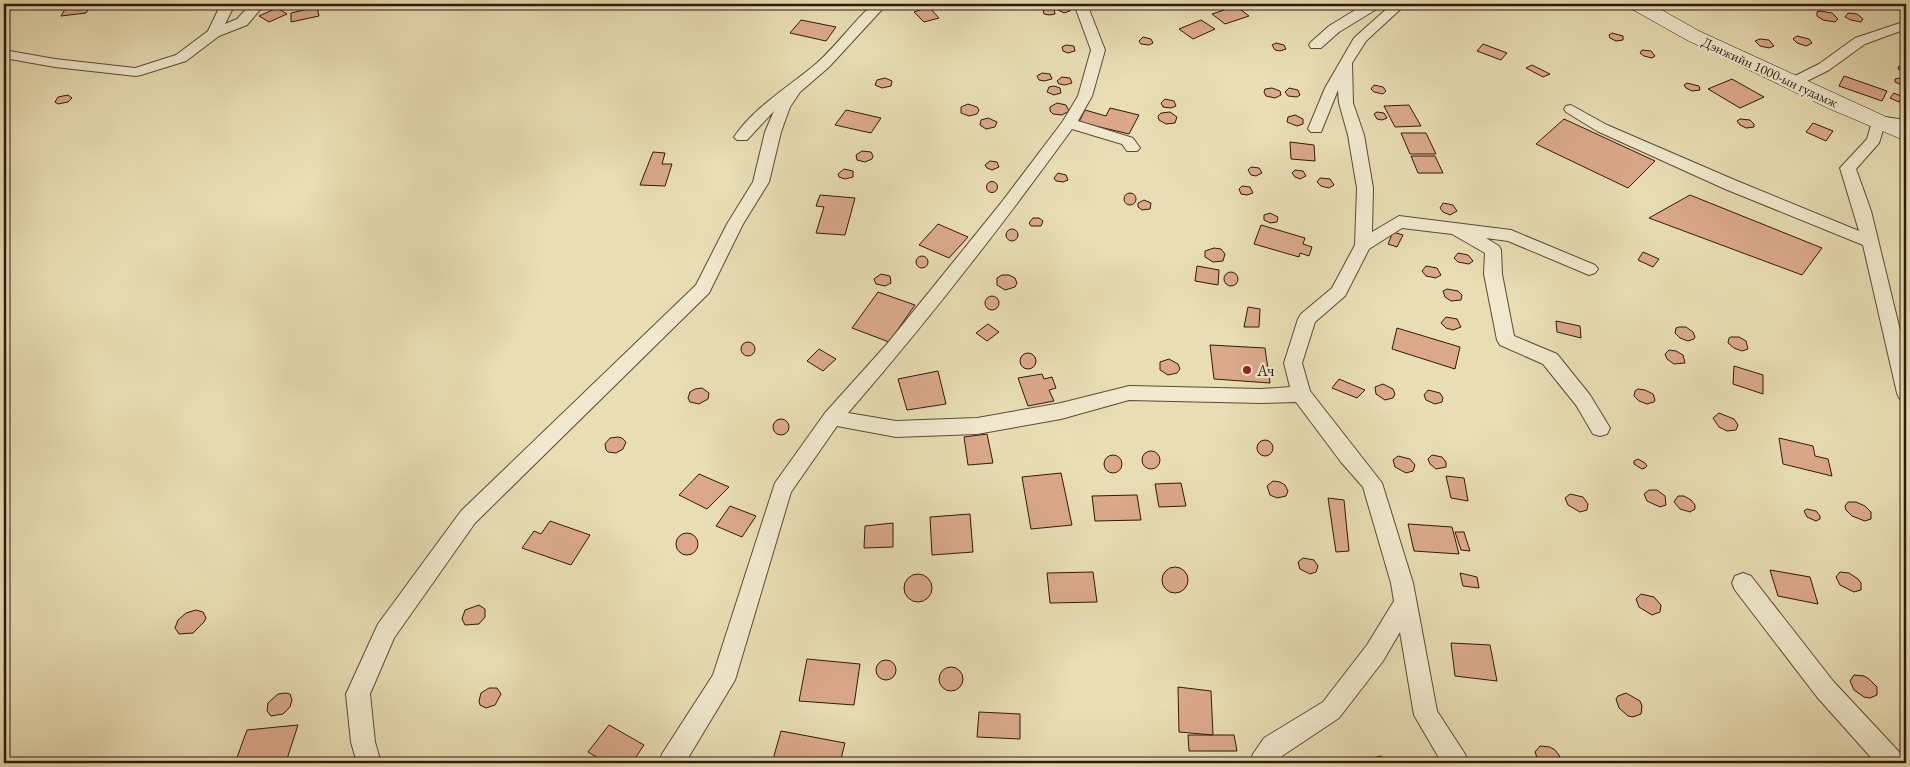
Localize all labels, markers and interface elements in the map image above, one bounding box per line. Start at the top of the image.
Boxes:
street label: Дэнжийн 1000-ын гудамж [1699,33,1841,112]
place label: Ач [1256,360,1275,381]
marker: Ач [1241,364,1253,376]

